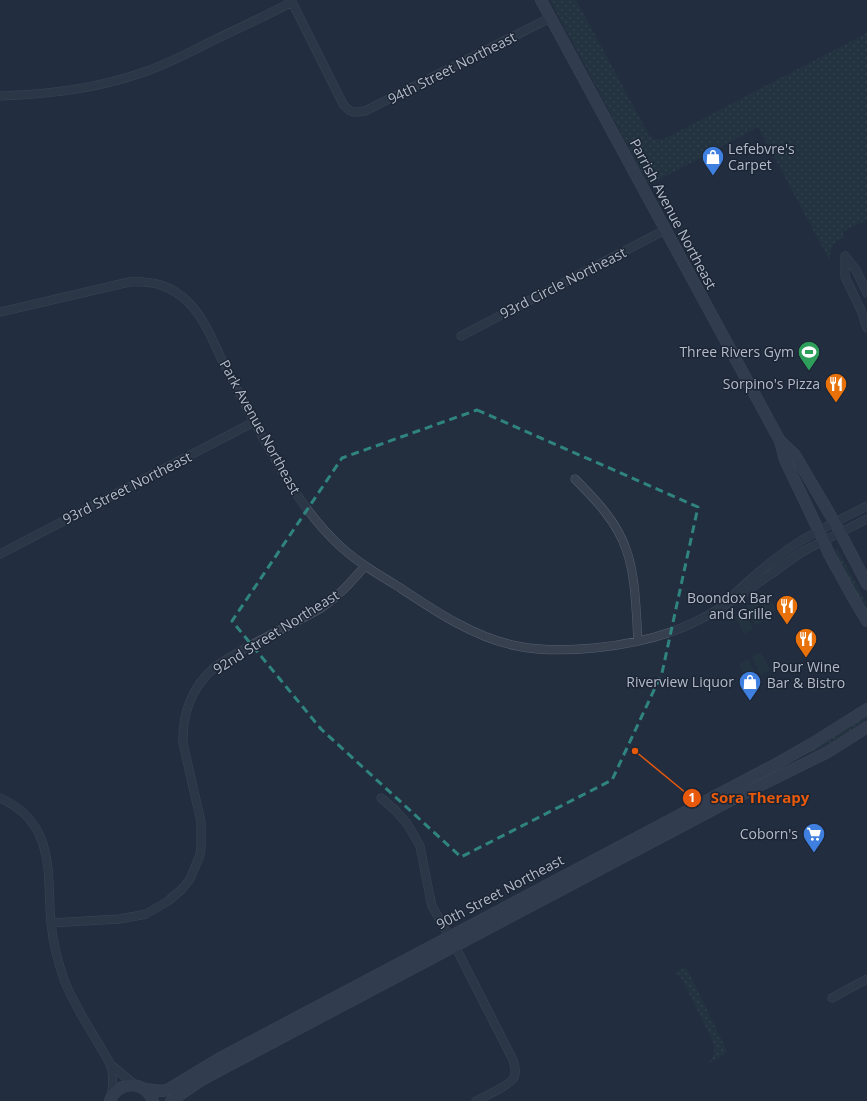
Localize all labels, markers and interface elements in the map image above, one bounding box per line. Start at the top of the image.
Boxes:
street label: 94th Street Northeast [384,27,519,108]
street label: Parrish Avenue Northeast [626,135,721,292]
place label: Lefebvre's Carpet [728,139,795,174]
shop icon: Lefebvre's Carpet [700,144,726,177]
street label: 93rd Circle Northeast [496,242,629,323]
sports icon: Three Rivers Gym [796,339,822,372]
place label: Three Rivers Gym [679,342,794,361]
street label: Park Avenue Northeast [216,356,305,497]
restaurant icon: Sorpino's Pizza [823,371,849,404]
place label: Sorpino's Pizza [723,374,820,393]
street label: 93rd Street Northeast [59,447,194,528]
street label: 92nd Street Northeast [209,585,342,678]
place label: Boondox Bar and Grille [687,588,772,623]
restaurant icon: Boondox Bar and Grille [774,593,800,626]
restaurant icon: Pour Wine Bar & Bistro [793,626,819,659]
place label: Pour Wine Bar & Bistro [767,657,845,692]
shop icon: Riverview Liquor [737,669,763,702]
place label: Riverview Liquor [626,672,734,691]
callout: Sora Therapy [682,785,817,812]
text: Sora Therapy [711,787,810,807]
text: 1 [689,789,695,806]
supermarket icon: Coborn's [801,821,827,854]
place label: Coborn's [740,824,798,843]
street label: 90th Street Northeast [433,850,567,933]

